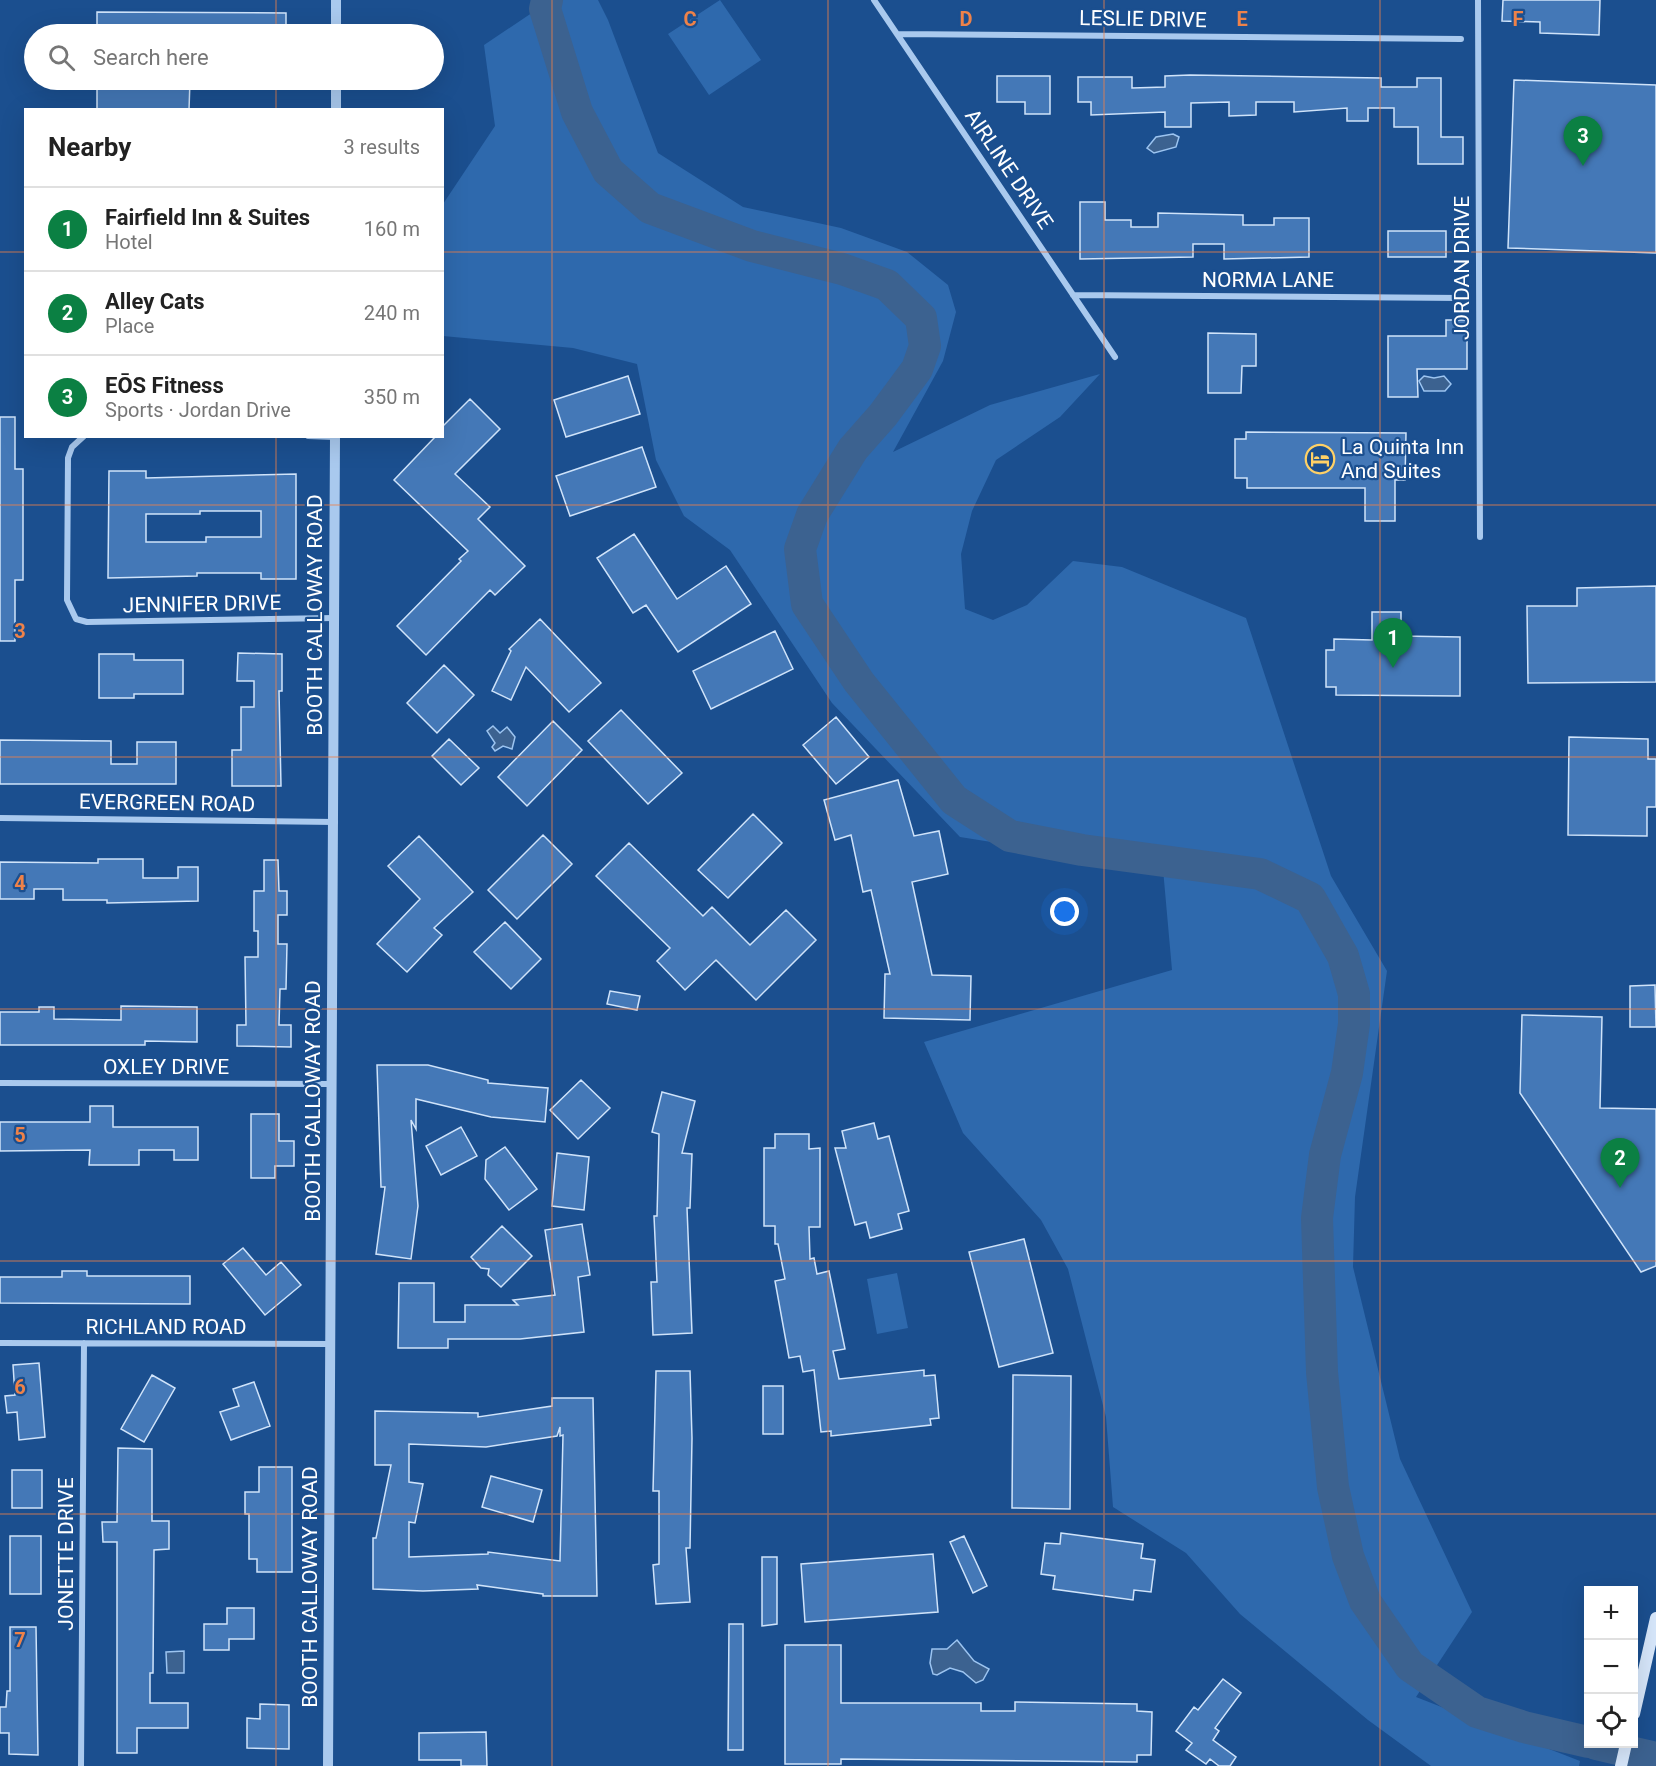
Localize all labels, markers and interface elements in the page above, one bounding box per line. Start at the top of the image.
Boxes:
street label: LESLIE DRIVE [1079,6,1207,32]
text: C [683,7,697,31]
text: D [960,7,973,31]
text: E [1236,7,1248,31]
text: F [1513,7,1524,31]
search box [24,24,444,90]
icon: search [45,41,78,74]
text: Search here [93,45,209,70]
street label: AIRLINE DRIVE [960,105,1058,233]
pin: 3 [1564,116,1602,166]
text: Nearby [48,132,131,162]
text: 3 results [344,135,420,159]
street label: JORDAN DRIVE [1450,196,1474,340]
text: Fairfield Inn & Suites [105,205,310,230]
text: 1 [62,217,73,241]
text: 160 m [364,217,420,241]
text: Hotel [105,230,153,254]
street label: NORMA LANE [1202,268,1334,292]
text: Alley Cats [105,289,205,314]
text: 2 [62,301,73,325]
text: 240 m [364,301,420,325]
text: Place [105,314,154,338]
text: EŌS Fitness [105,373,224,398]
text: 3 [62,385,73,409]
text: 350 m [364,385,420,409]
text: Sports · Jordan Drive [105,398,291,422]
place label: La Quinta Inn And Suites [1341,435,1464,483]
hotel icon: La Quinta Inn And Suites [1304,443,1336,475]
street label: BOOTH CALLOWAY ROAD [303,494,327,736]
street label: JENNIFER DRIVE [122,591,282,617]
pin: 1 [1374,618,1412,668]
text: 3 [14,619,26,643]
street label: EVERGREEN ROAD [79,789,255,817]
text: 4 [14,871,26,895]
your location [1050,897,1079,926]
street label: BOOTH CALLOWAY ROAD [301,980,325,1222]
street label: OXLEY DRIVE [103,1055,229,1079]
text: 5 [14,1123,26,1147]
pin: 2 [1600,1138,1640,1188]
street label: RICHLAND ROAD [85,1315,247,1339]
text: 6 [14,1375,26,1399]
street label: BOOTH CALLOWAY ROAD [298,1466,322,1708]
street label: JONETTE DRIVE [54,1477,78,1631]
map controls [1584,1586,1638,1748]
button: + [1584,1586,1638,1640]
text: 7 [14,1628,26,1652]
button: − [1584,1640,1638,1694]
button: locate [1584,1694,1638,1748]

